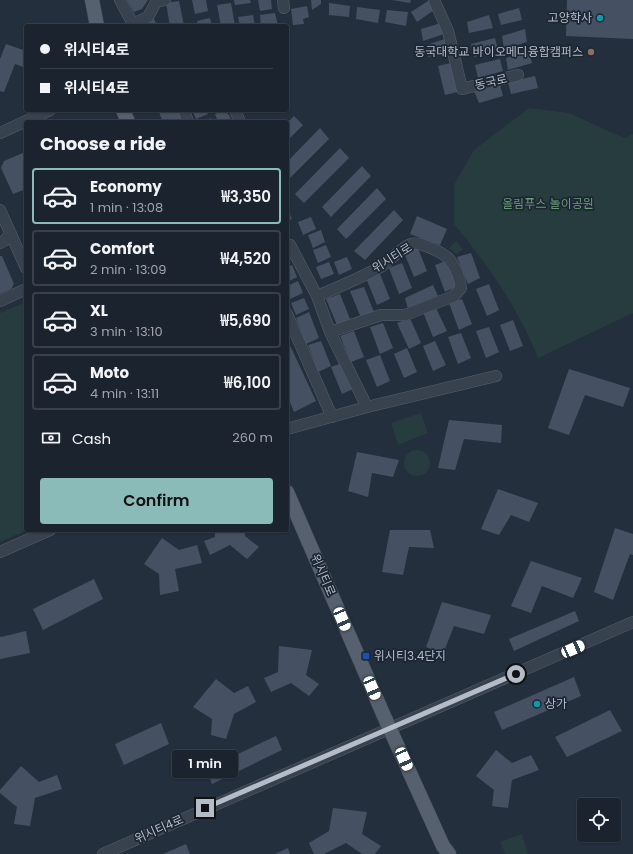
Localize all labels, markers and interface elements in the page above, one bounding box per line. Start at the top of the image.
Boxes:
place label: 고양학사 [548,9,592,26]
marker: 고양학사 [595,13,605,23]
text: 위시티4로 [64,39,129,60]
place label: 동국대학교 바이오메디융합캠퍼스 [414,43,583,60]
marker: 동국대학교 바이오메디융합캠퍼스 [586,47,596,57]
street label: 동국로 [473,70,509,94]
text: 위시티4로 [64,77,129,98]
text: Choose a ride [40,131,166,156]
text: Economy [90,176,162,197]
icon: car [42,178,78,214]
text: ₩3,350 [221,186,271,207]
park label: 올림푸스 놀이공원 [502,195,594,212]
text: 1 min · 13:08 [90,198,163,217]
text: Comfort [90,238,154,259]
street label: 위시티로 [369,239,415,276]
icon: car [42,240,78,276]
text: ₩4,520 [221,248,271,269]
text: 2 min · 13:09 [90,260,167,279]
text: XL [90,300,108,321]
icon: car [42,302,78,338]
text: ₩5,690 [220,310,271,331]
text: 3 min · 13:10 [90,322,163,341]
text: Moto [90,362,129,383]
icon: car [42,364,78,400]
text: ₩6,100 [224,372,271,393]
text: 4 min · 13:11 [90,384,159,403]
icon: cash [40,427,62,449]
text: Cash [72,428,111,449]
text: 260 m [232,428,273,447]
button: Confirm [40,478,273,524]
street label: 위시티로 [307,551,340,598]
car [332,606,352,632]
car [560,639,586,659]
place label: 위시티3.4단지 [374,647,446,664]
marker: 위시티3.4단지 [361,651,371,661]
route start [507,665,525,683]
car [362,675,382,701]
place label: 상가 [545,695,567,712]
marker: 상가 [532,699,542,709]
car [394,746,414,772]
callout: 1 min [172,750,238,778]
text: 1 min [188,754,222,773]
map controls [577,798,621,842]
button: locate [577,798,621,842]
route end [196,799,214,817]
street label: 위시티4로 [132,810,186,847]

